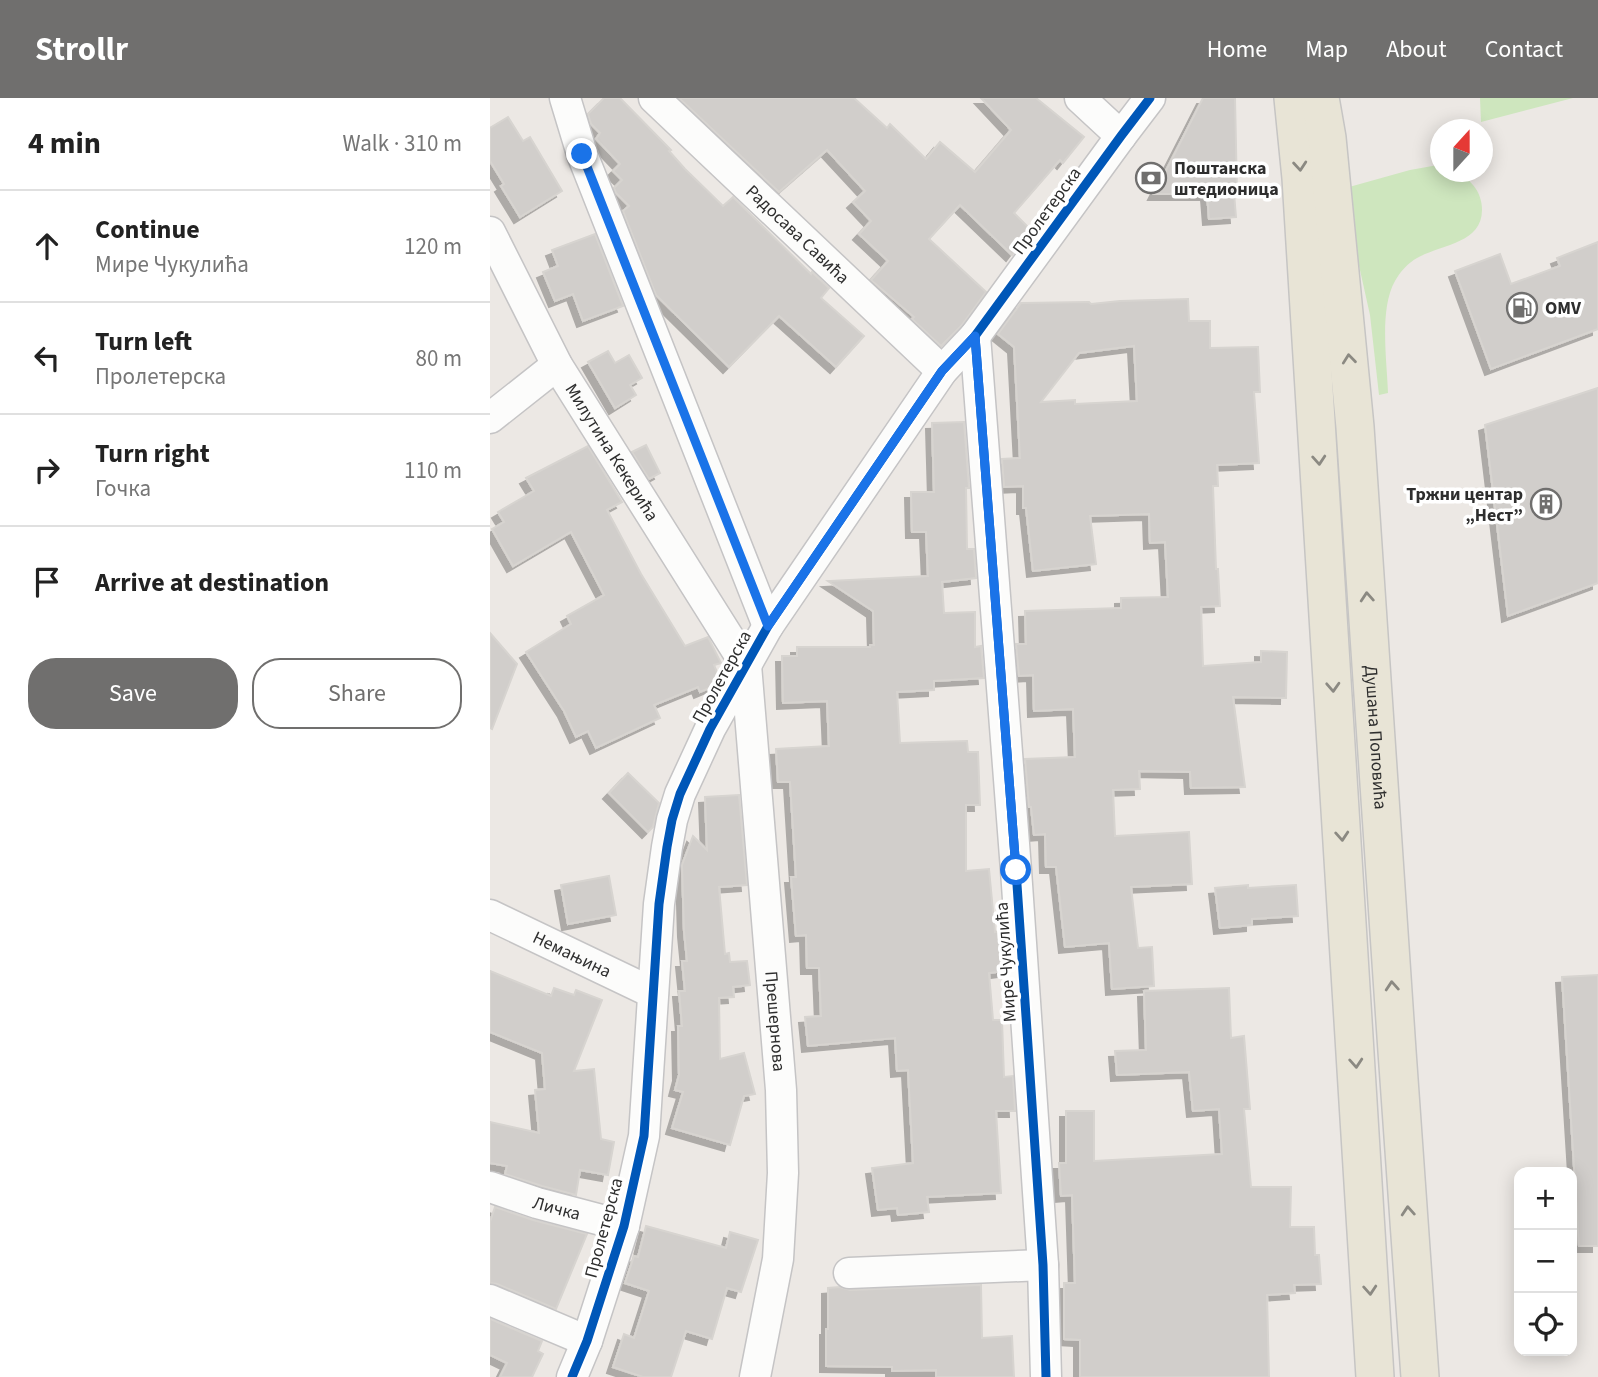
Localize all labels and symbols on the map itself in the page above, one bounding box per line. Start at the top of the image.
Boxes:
north arrow [1430,119,1493,182]
route end [566,138,597,169]
place label: Поштанска штедионица [1174,156,1279,202]
bank icon: Поштанска штедионица [1134,161,1168,195]
one-way arrow [1292,161,1307,172]
street label: Пролетерска [1007,162,1087,260]
street label: Радосава Савића [740,179,855,289]
fuel station icon: OMV [1505,291,1539,325]
place label: OMV [1545,296,1582,321]
one-way arrow [1341,353,1356,365]
street label: Милутина Кекерића [559,379,665,526]
one-way arrow [1311,455,1326,466]
place label: Тржни центар „Нест” [1406,482,1523,528]
building icon: Тржни центар „Нест” [1529,487,1563,521]
one-way arrow [1359,591,1374,602]
street label: Пролетерска [686,626,758,728]
street label: Душана Поповића [1359,664,1393,810]
one-way arrow [1325,682,1340,693]
one-way arrow [1335,831,1350,842]
route start [1000,854,1031,885]
street label: Мире Чукулића [989,901,1023,1023]
street label: Немањина [529,925,615,984]
street label: Прешернова [759,970,792,1073]
one-way arrow [1385,980,1400,991]
one-way arrow [1348,1058,1363,1069]
street label: Пролетерска [579,1175,629,1281]
street label: Личка [530,1190,583,1226]
one-way arrow [1401,1205,1416,1216]
one-way arrow [1362,1285,1377,1296]

